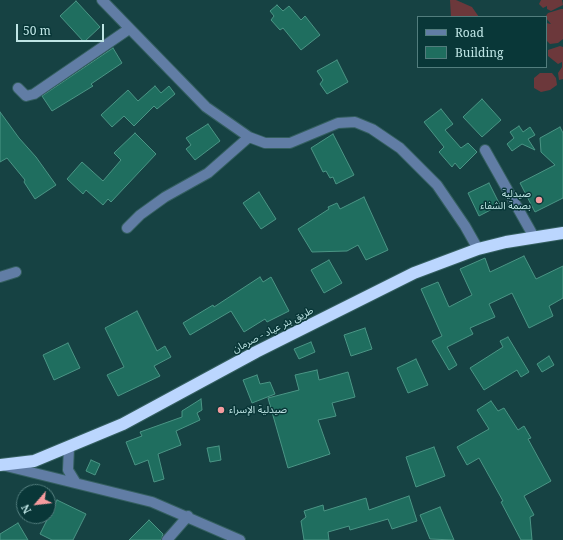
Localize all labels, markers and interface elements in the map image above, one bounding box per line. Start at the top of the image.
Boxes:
scale bar [18,16,106,42]
legend [417,16,547,68]
text: 50 m [23,22,51,39]
text: Road [455,24,484,41]
text: Building [455,44,503,61]
place label: صيدلية بصمة الشفاء [480,188,531,212]
marker: صيدلية بصمة الشفاء [534,195,544,205]
street label: طريق بئر عياد - صرمان [231,304,315,356]
place label: صيدلية الإسراء [229,404,287,416]
marker: صيدلية الإسراء [216,405,226,415]
north arrow [16,484,56,524]
text: N [17,502,35,517]

